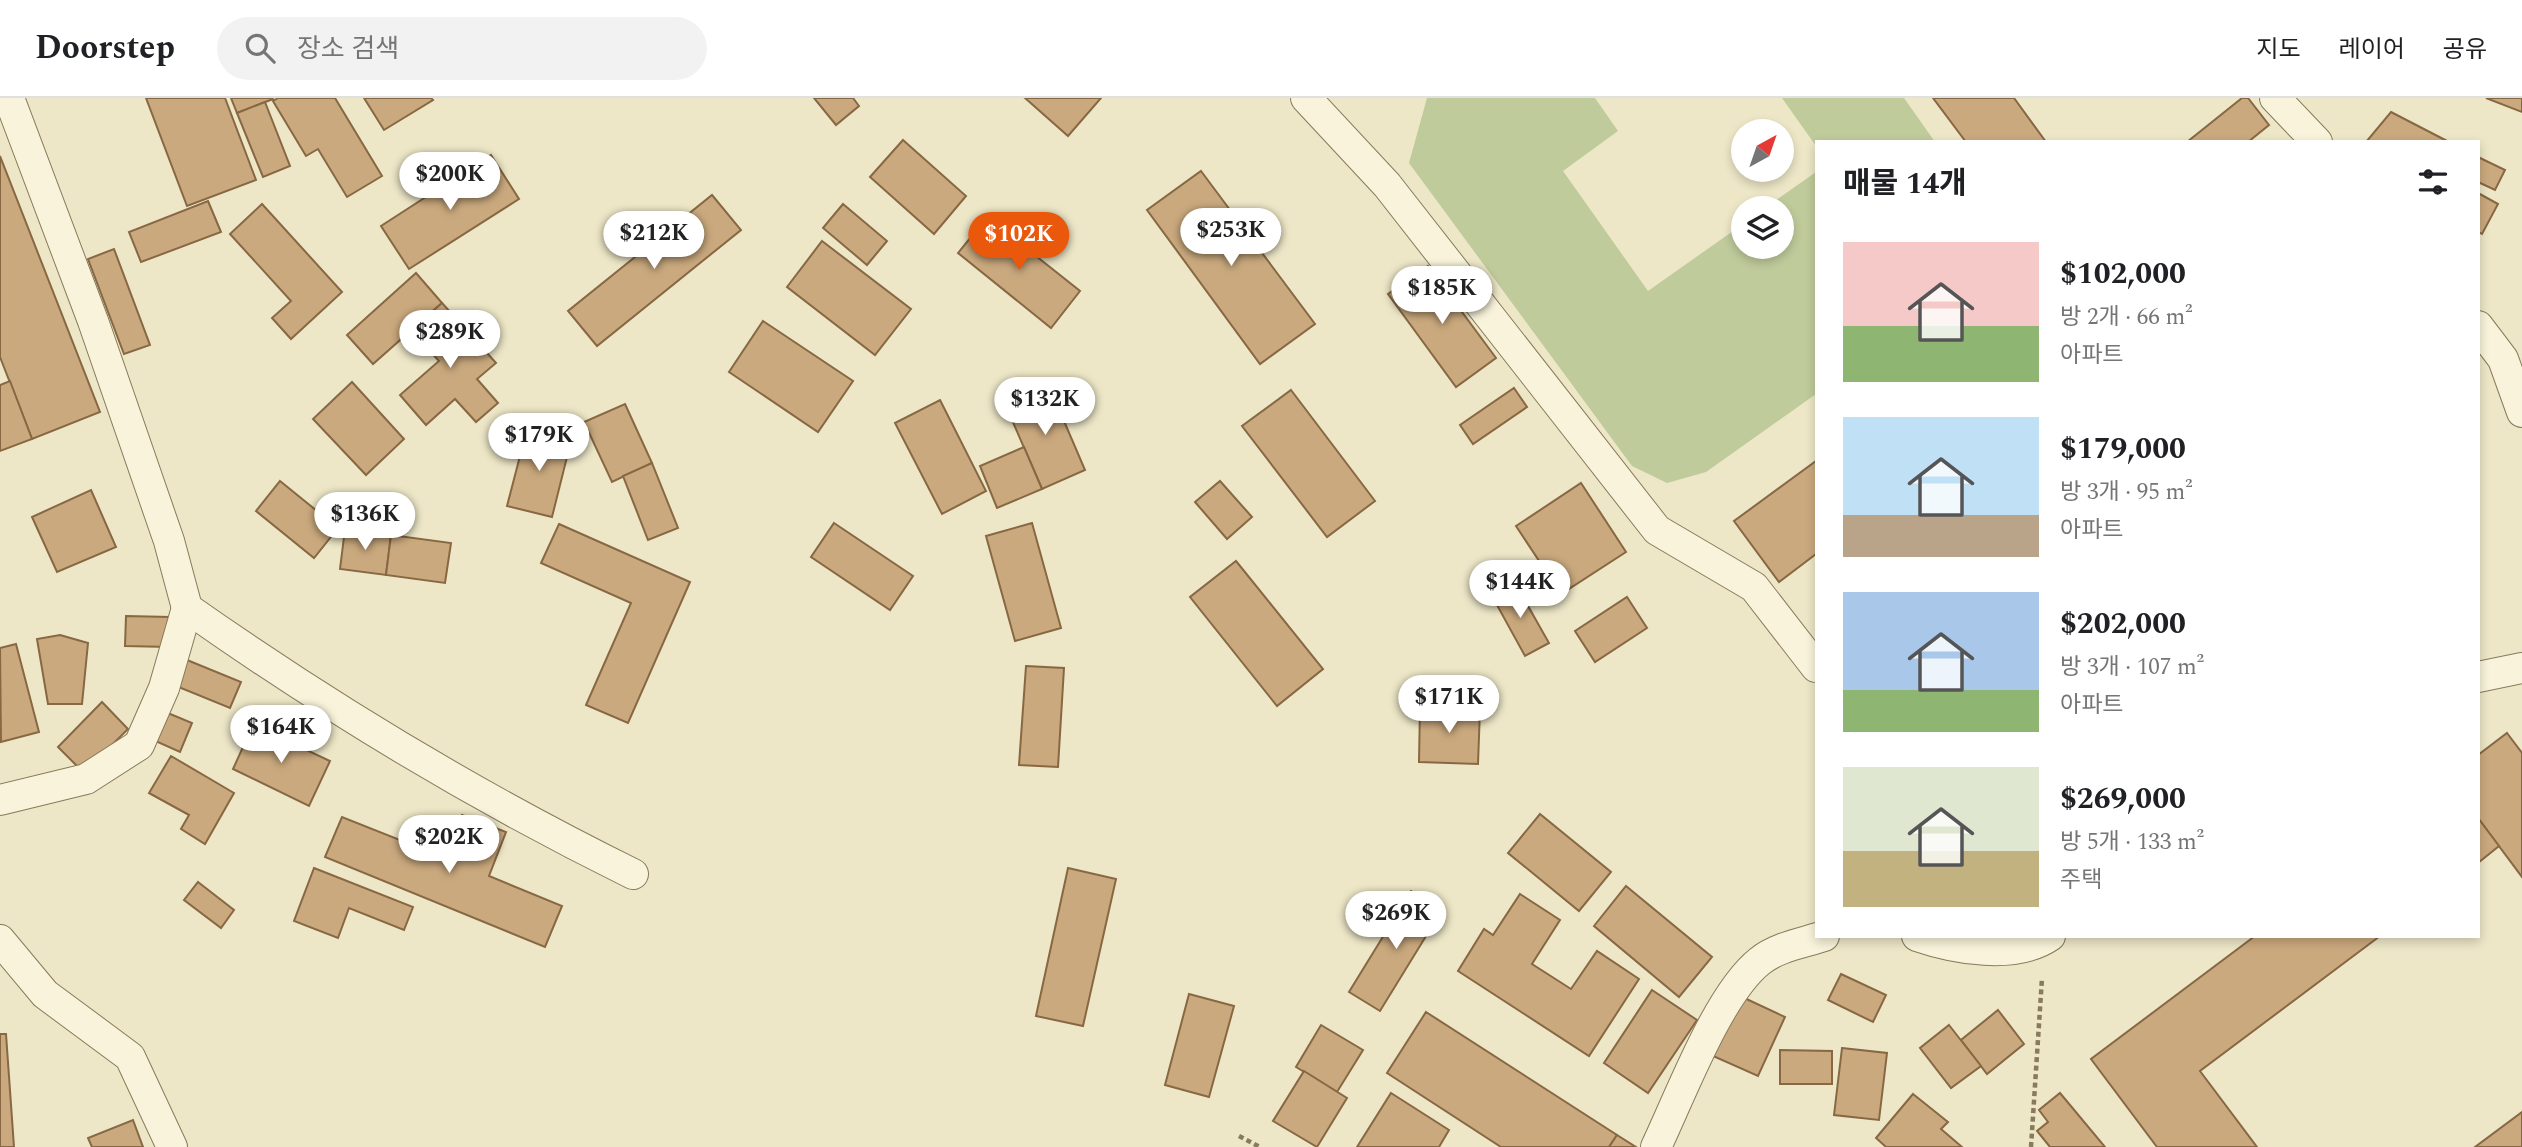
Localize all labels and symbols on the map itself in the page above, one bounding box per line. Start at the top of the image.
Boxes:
north arrow [1731,119,1794,182]
pin: $200K [401,152,499,212]
pin: $253K [1182,208,1280,268]
pin: $212K [605,212,703,271]
pin: $102K [970,212,1068,272]
pin: $185K [1393,266,1491,326]
pin: $289K [401,310,499,370]
pin: $132K [996,378,1094,437]
pin: $179K [490,414,588,473]
pin: $136K [316,492,414,552]
pin: $144K [1471,560,1569,620]
pin: $171K [1400,676,1498,735]
pin: $164K [232,706,330,765]
pin: $202K [400,816,498,875]
pin: $269K [1347,892,1445,951]

